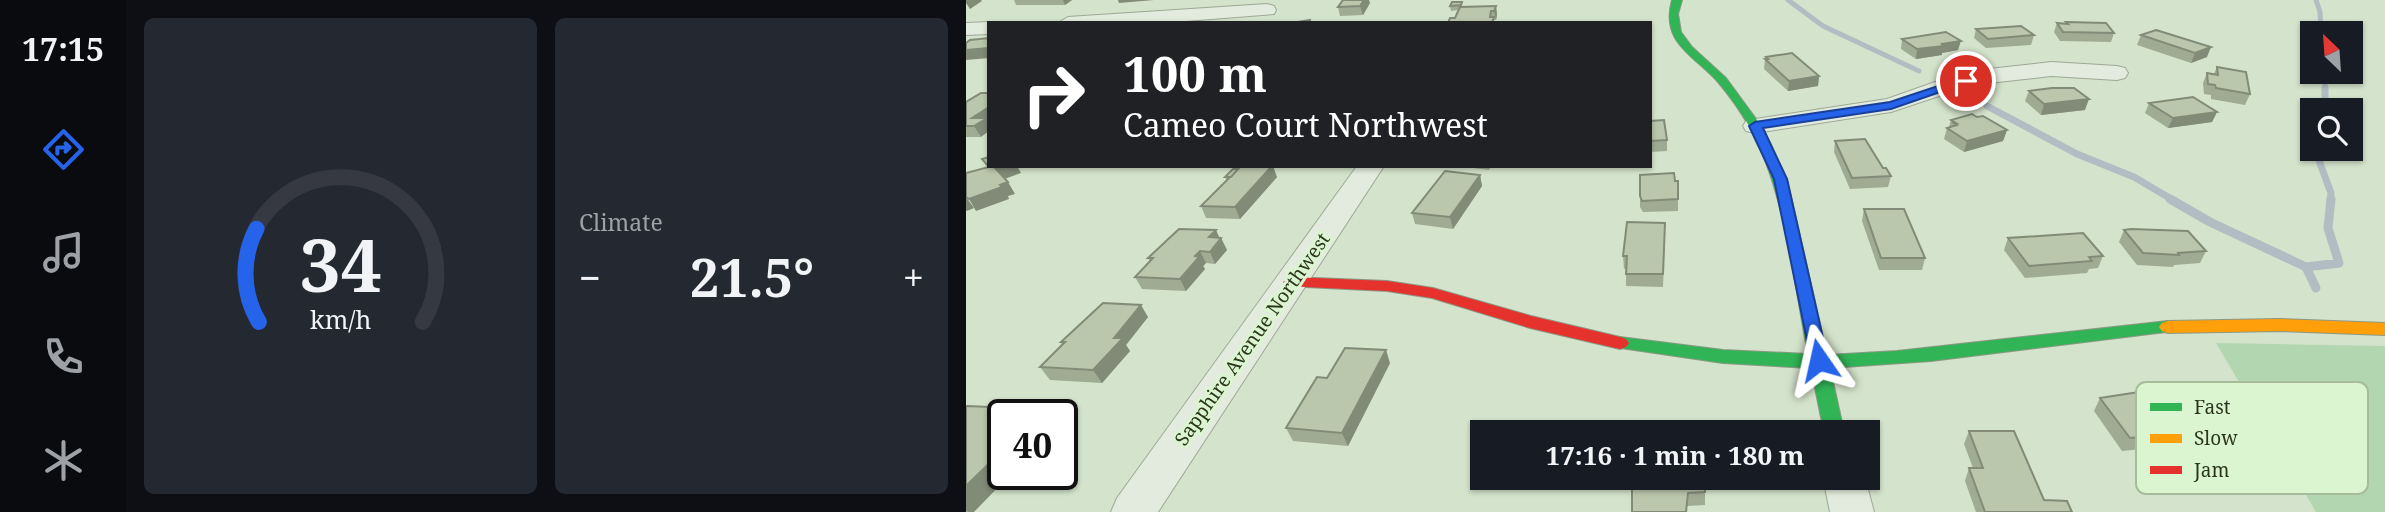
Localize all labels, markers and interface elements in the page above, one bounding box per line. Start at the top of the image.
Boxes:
north arrow [2300,21,2362,84]
map controls [2300,21,2363,161]
text: 17:15 [22,27,104,70]
text: 100 m [1123,40,1267,106]
icon: right [1008,49,1099,140]
pin [1936,51,1996,111]
icon: arrive [1947,62,1985,100]
button: search [2300,98,2363,161]
text: Cameo Court Northwest [1123,103,1488,146]
icon: directions [39,125,88,174]
text: Climate [579,206,663,238]
text: 34 [299,214,382,313]
street label: Sapphire Avenue Northwest [1168,227,1336,451]
icon: music [39,228,88,277]
text: 21.5° [690,241,814,312]
text: − [579,251,601,303]
text: + [903,251,924,303]
text: km/h [310,302,371,336]
position arrow [1782,323,1856,397]
icon: phone [39,332,88,381]
legend [2136,382,2368,494]
text: Fast [2194,394,2231,420]
speed limit sign: 40 [987,399,1078,490]
text: Slow [2194,425,2238,451]
icon: climate [39,436,88,485]
text: 17:16 · 1 min · 180 m [1545,437,1805,473]
text: Jam [2193,457,2229,483]

